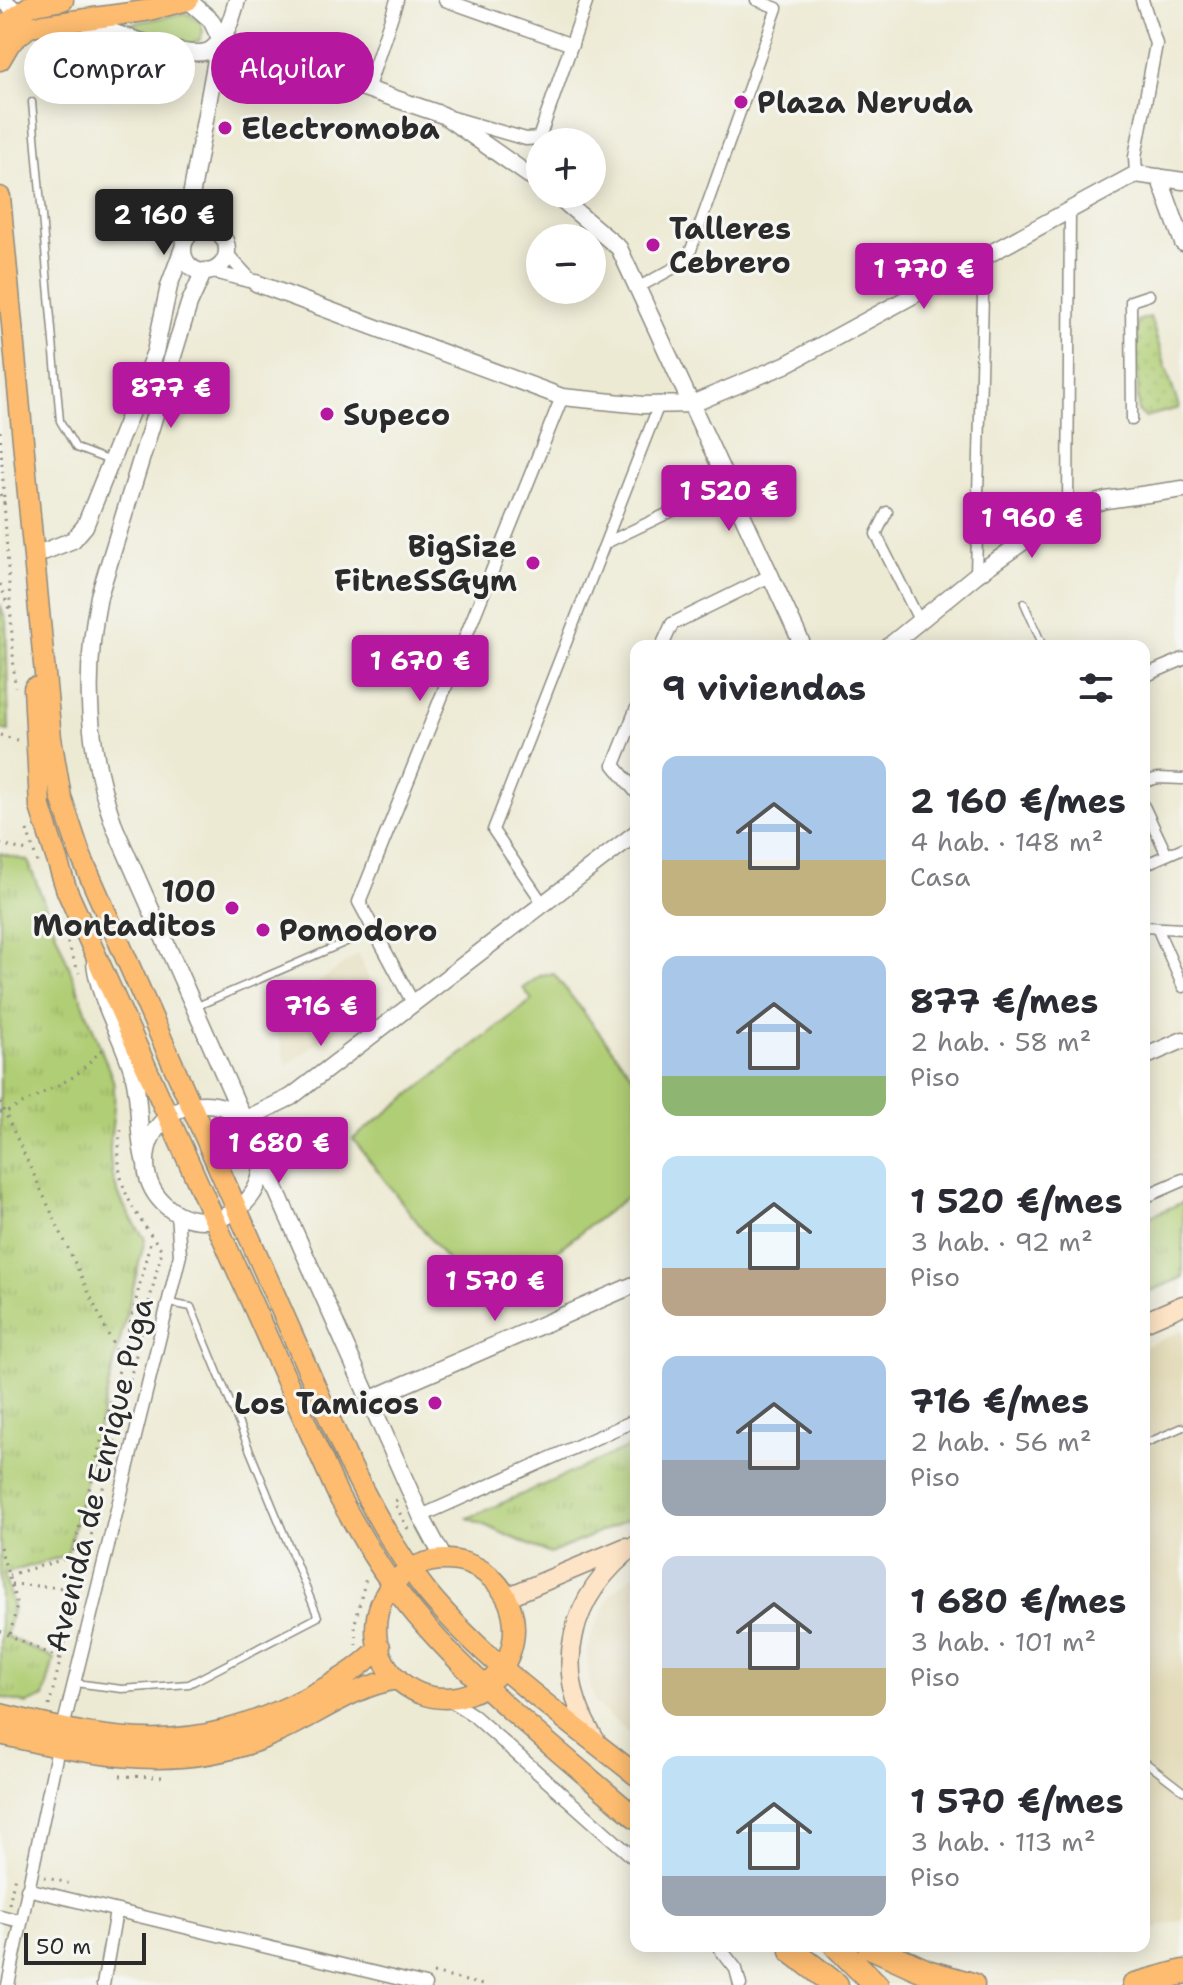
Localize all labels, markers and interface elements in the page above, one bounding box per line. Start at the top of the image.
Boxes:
chip: Comprar [24,32,195,104]
chip: Alquilar [211,32,374,104]
place label: Plaza Neruda [757,82,973,123]
marker: Plaza Neruda [732,93,750,111]
place label: Electromoba [241,108,440,149]
marker: Electromoba [216,119,234,137]
map controls [526,128,606,304]
button: + [526,128,606,208]
pin: 2 160 € [90,189,238,257]
text: 2 160 € [113,197,215,232]
place label: Talleres Cebrero [669,208,791,283]
button: − [526,224,606,304]
marker: Talleres Cebrero [644,236,662,254]
pin: 1 770 € [850,243,998,311]
text: 1 770 € [873,251,975,286]
pin: 877 € [115,362,227,430]
text: 877 € [131,370,211,405]
place label: Supeco [343,394,450,435]
marker: Supeco [318,405,336,423]
pin: 1 520 € [655,465,803,533]
text: 1 520 € [679,473,779,508]
pin: 1 960 € [958,492,1106,560]
text: 1 960 € [981,500,1083,535]
place label: BigSize FitneSSGym [334,526,517,601]
marker: BigSize FitneSSGym [524,554,542,572]
pin: 1 670 € [346,635,494,703]
text: 1 670 € [370,643,470,678]
text: 9 viviendas [662,665,866,711]
icon: filters [1074,666,1118,710]
text: 2 160 €/mes [910,778,1126,824]
icon: home [726,788,822,884]
text: 4 hab. · 148 m² [910,824,1103,859]
text: Casa [910,859,970,894]
place label: 100 Montaditos [32,871,216,946]
marker: 100 Montaditos [223,899,241,917]
place label: Pomodoro [279,910,438,951]
marker: Pomodoro [254,921,272,939]
text: 877 €/mes [910,978,1098,1024]
pin: 716 € [265,980,377,1048]
text: 716 € [284,988,358,1023]
icon: home [726,988,822,1084]
text: 2 hab. · 58 m² [910,1024,1091,1059]
text: Piso [910,1059,960,1094]
pin: 1 680 € [205,1117,353,1185]
text: 1 680 € [228,1125,330,1160]
text: 1 520 €/mes [910,1178,1123,1224]
icon: home [726,1188,822,1284]
text: 3 hab. · 92 m² [910,1224,1093,1259]
pin: 1 570 € [421,1255,569,1323]
text: Piso [910,1259,960,1294]
text: 1 570 € [445,1263,545,1298]
street label: Avenida de Enrique Puga [35,1293,163,1657]
text: 716 €/mes [910,1378,1089,1424]
place label: Los Tamicos [234,1383,419,1424]
icon: home [726,1388,822,1484]
marker: Los Tamicos [426,1394,444,1412]
text: 2 hab. · 56 m² [910,1424,1092,1459]
text: Piso [910,1459,960,1494]
text: 1 680 €/mes [910,1578,1126,1624]
icon: home [726,1588,822,1684]
text: 3 hab. · 101 m² [910,1624,1096,1659]
text: Piso [910,1659,960,1694]
text: 1 570 €/mes [910,1778,1124,1824]
icon: home [726,1788,822,1884]
text: 3 hab. · 113 m² [910,1824,1096,1859]
text: Piso [910,1859,960,1894]
scale bar [24,1929,146,1965]
text: 50 m [36,1932,91,1961]

